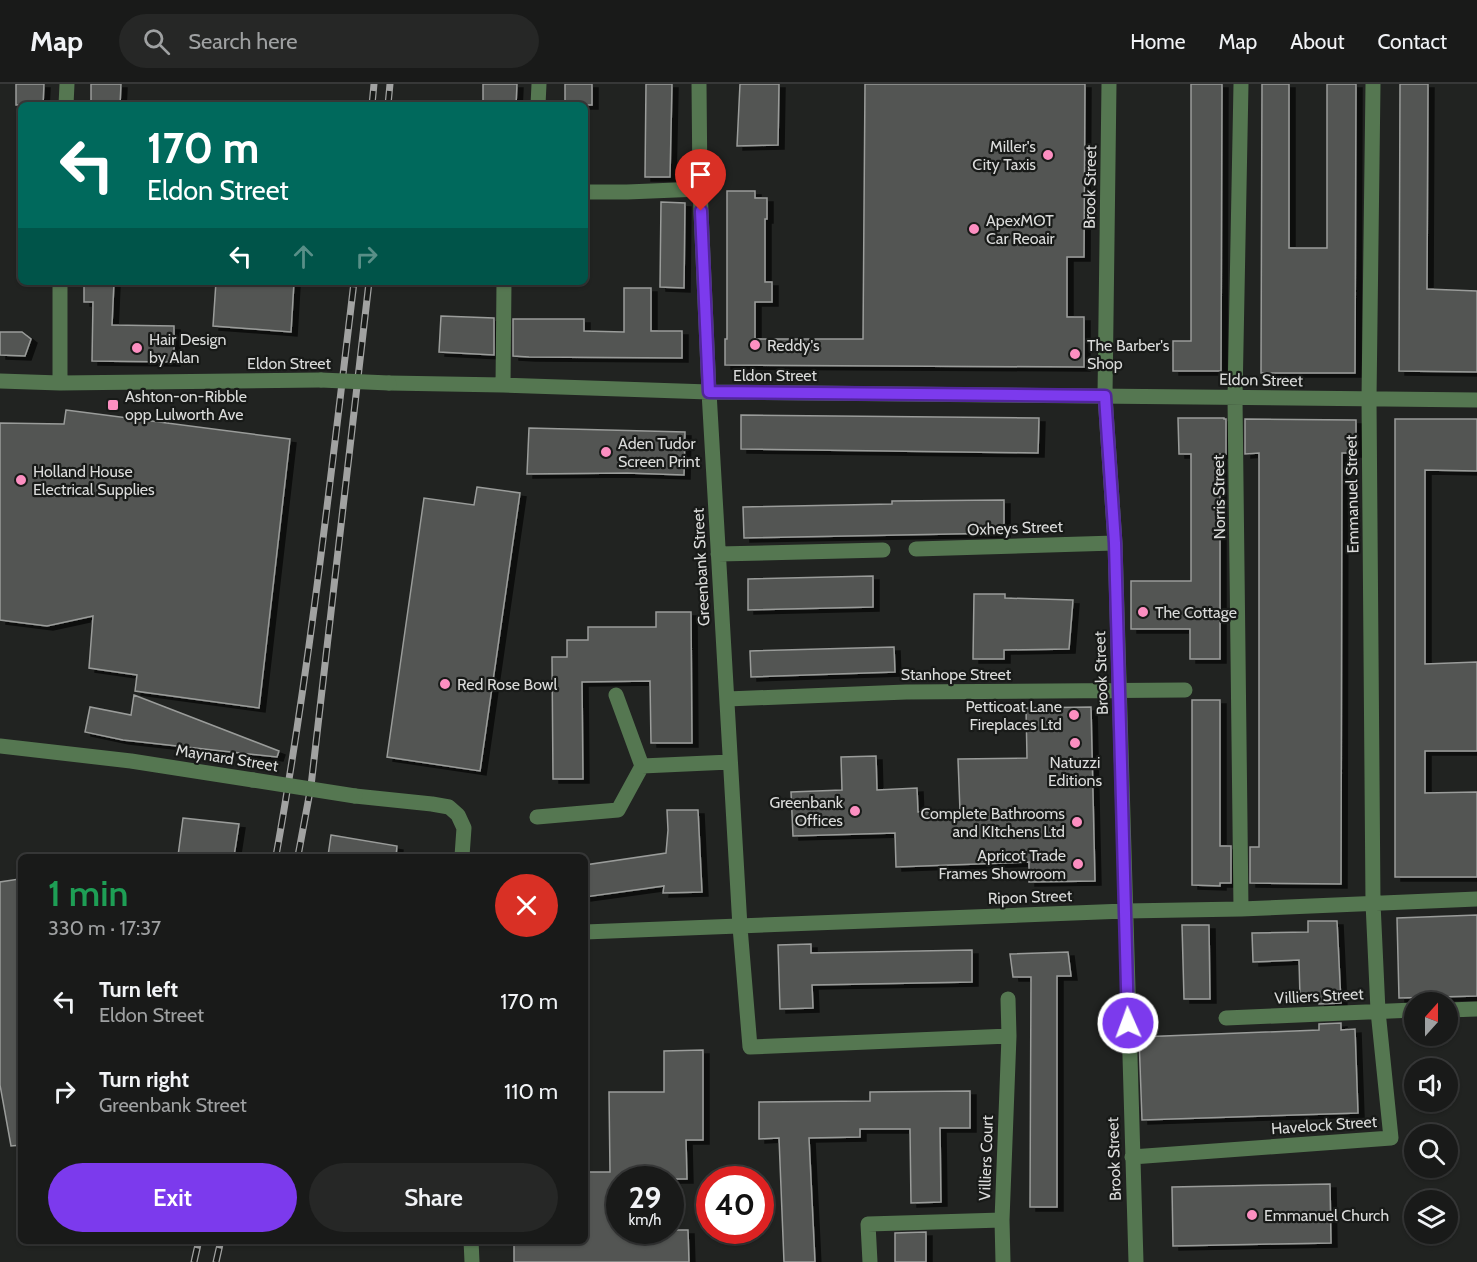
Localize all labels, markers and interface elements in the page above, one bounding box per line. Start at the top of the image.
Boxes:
search box [119,14,539,68]
text: Map [30,24,83,58]
icon: search [140,25,173,58]
text: Search here [188,28,297,55]
text: Home [1130,29,1186,54]
text: Map [1219,29,1257,54]
text: About [1290,29,1344,54]
text: Contact [1377,29,1447,54]
text: 170 m [147,122,259,174]
icon: left [48,126,126,204]
place label: Miller's City Taxis [972,137,1036,174]
street label: Brook Street [1080,144,1100,229]
marker: Miller's City Taxis [1041,148,1055,162]
pin [675,149,726,211]
icon: arrive [684,158,717,191]
text: Eldon Street [147,174,289,207]
place label: ApexMOT Car Reoair [986,211,1056,248]
marker: ApexMOT Car Reoair [967,222,981,236]
icon: left [224,240,257,273]
icon: ahead [287,240,320,273]
icon: right [350,240,383,273]
place label: Hair Design by Alan [149,330,227,367]
place label: Reddy's [767,336,820,355]
place label: The Barber's Shop [1087,336,1170,373]
marker: Reddy's [748,338,762,352]
marker: Hair Design by Alan [130,341,144,355]
marker: The Barber's Shop [1068,347,1082,361]
street label: Eldon Street [247,354,332,373]
street label: Eldon Street [733,366,818,385]
street label: Eldon Street [1219,370,1304,390]
place label: Ashton-on-Ribble opp Lulworth Ave [125,387,247,424]
marker: Ashton-on-Ribble opp Lulworth Ave [106,398,120,412]
place label: Aden Tudor Screen Print [618,434,701,471]
street label: Emmanuel Street [1341,434,1363,553]
marker: Aden Tudor Screen Print [599,445,613,459]
street label: Norris Street [1209,454,1229,540]
place label: Holland House Electrical Supplies [33,462,155,499]
marker: Holland House Electrical Supplies [14,473,28,487]
street label: Greenbank Street [688,507,714,627]
street label: Oxheys Street [967,517,1064,539]
place label: The Cottage [1155,603,1237,622]
marker: The Cottage [1136,605,1150,619]
street label: Brook Street [1090,630,1112,715]
street label: Stanhope Street [901,665,1012,684]
place label: Red Rose Bowl [457,675,557,694]
marker: Red Rose Bowl [438,677,452,691]
place label: Petticoat Lane Fireplaces Ltd [965,697,1062,734]
marker: Petticoat Lane Fireplaces Ltd [1067,708,1081,722]
marker: Natuzzi Editions [1068,736,1082,750]
street label: Maynard Street [174,741,280,776]
place label: Natuzzi Editions [1048,753,1102,790]
place label: Greenbank Offices [769,793,844,830]
marker: Greenbank Offices [848,804,862,818]
place label: Complete Bathrooms and KItchens Ltd [920,804,1065,841]
marker: Complete Bathrooms and KItchens Ltd [1070,815,1084,829]
place label: Apricot Trade Frames Showroom [939,846,1066,883]
marker: Apricot Trade Frames Showroom [1071,857,1085,871]
text: 1 min [48,871,128,915]
button: close [495,874,558,937]
street label: Ripon Street [988,886,1073,908]
text: 330 m · 17:37 [48,916,161,940]
text: Turn left [99,976,178,1003]
street label: Villiers Street [1274,984,1365,1008]
icon: left [48,985,81,1018]
text: 170 m [500,988,558,1015]
position arrow [1096,991,1160,1055]
north arrow [1404,992,1458,1046]
map controls [1404,992,1458,1244]
text: Eldon Street [99,1003,204,1027]
button: sound [1404,1058,1458,1112]
text: Turn right [99,1066,189,1093]
icon: right [48,1075,81,1108]
text: 110 m [504,1078,558,1105]
text: Greenbank Street [99,1093,247,1117]
street label: Havelock Street [1270,1112,1378,1138]
street label: Villiers Court [975,1114,997,1201]
street label: Brook Street [1103,1116,1125,1201]
button: search [1404,1124,1458,1178]
button: Exit [48,1163,297,1232]
button: Share [309,1163,558,1232]
speed limit sign: 40 [696,1166,774,1244]
text: 29 [629,1179,661,1216]
button: layers [1404,1190,1458,1244]
place label: Emmanuel Church [1264,1206,1389,1225]
marker: Emmanuel Church [1245,1208,1259,1222]
text: km/h [629,1211,661,1229]

